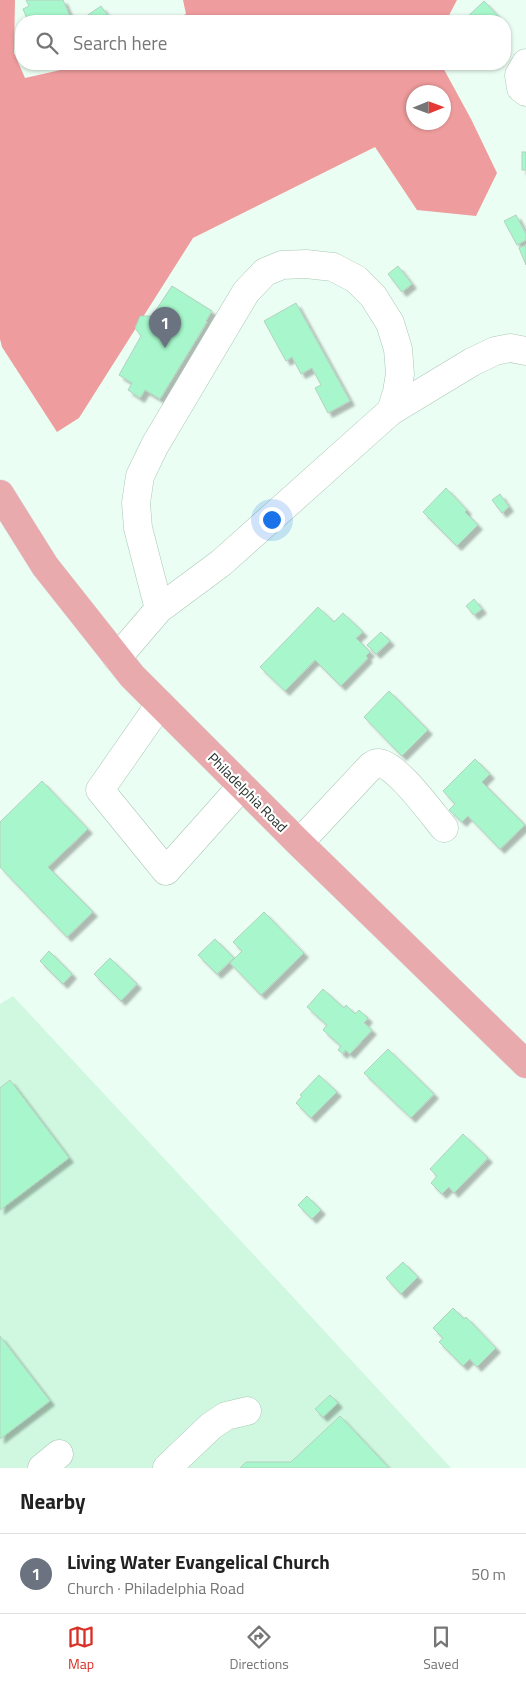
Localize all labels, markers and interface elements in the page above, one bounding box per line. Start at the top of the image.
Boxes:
search box [15,15,511,70]
text: Search here [73,28,167,57]
icon: search [33,29,61,57]
north arrow [406,85,451,130]
pin: 1 [149,307,181,348]
your location [259,507,285,533]
street label: Philadelphia Road [203,747,293,837]
text: Nearby [20,1485,85,1517]
text: Living Water Evangelical Church [67,1547,330,1576]
text: 1 [32,1562,40,1586]
text: 50 m [471,1562,506,1586]
text: Church · Philadelphia Road [67,1576,245,1600]
tab: Map [67,1623,95,1674]
tab: Directions [229,1623,289,1674]
tab: Saved [423,1623,459,1674]

